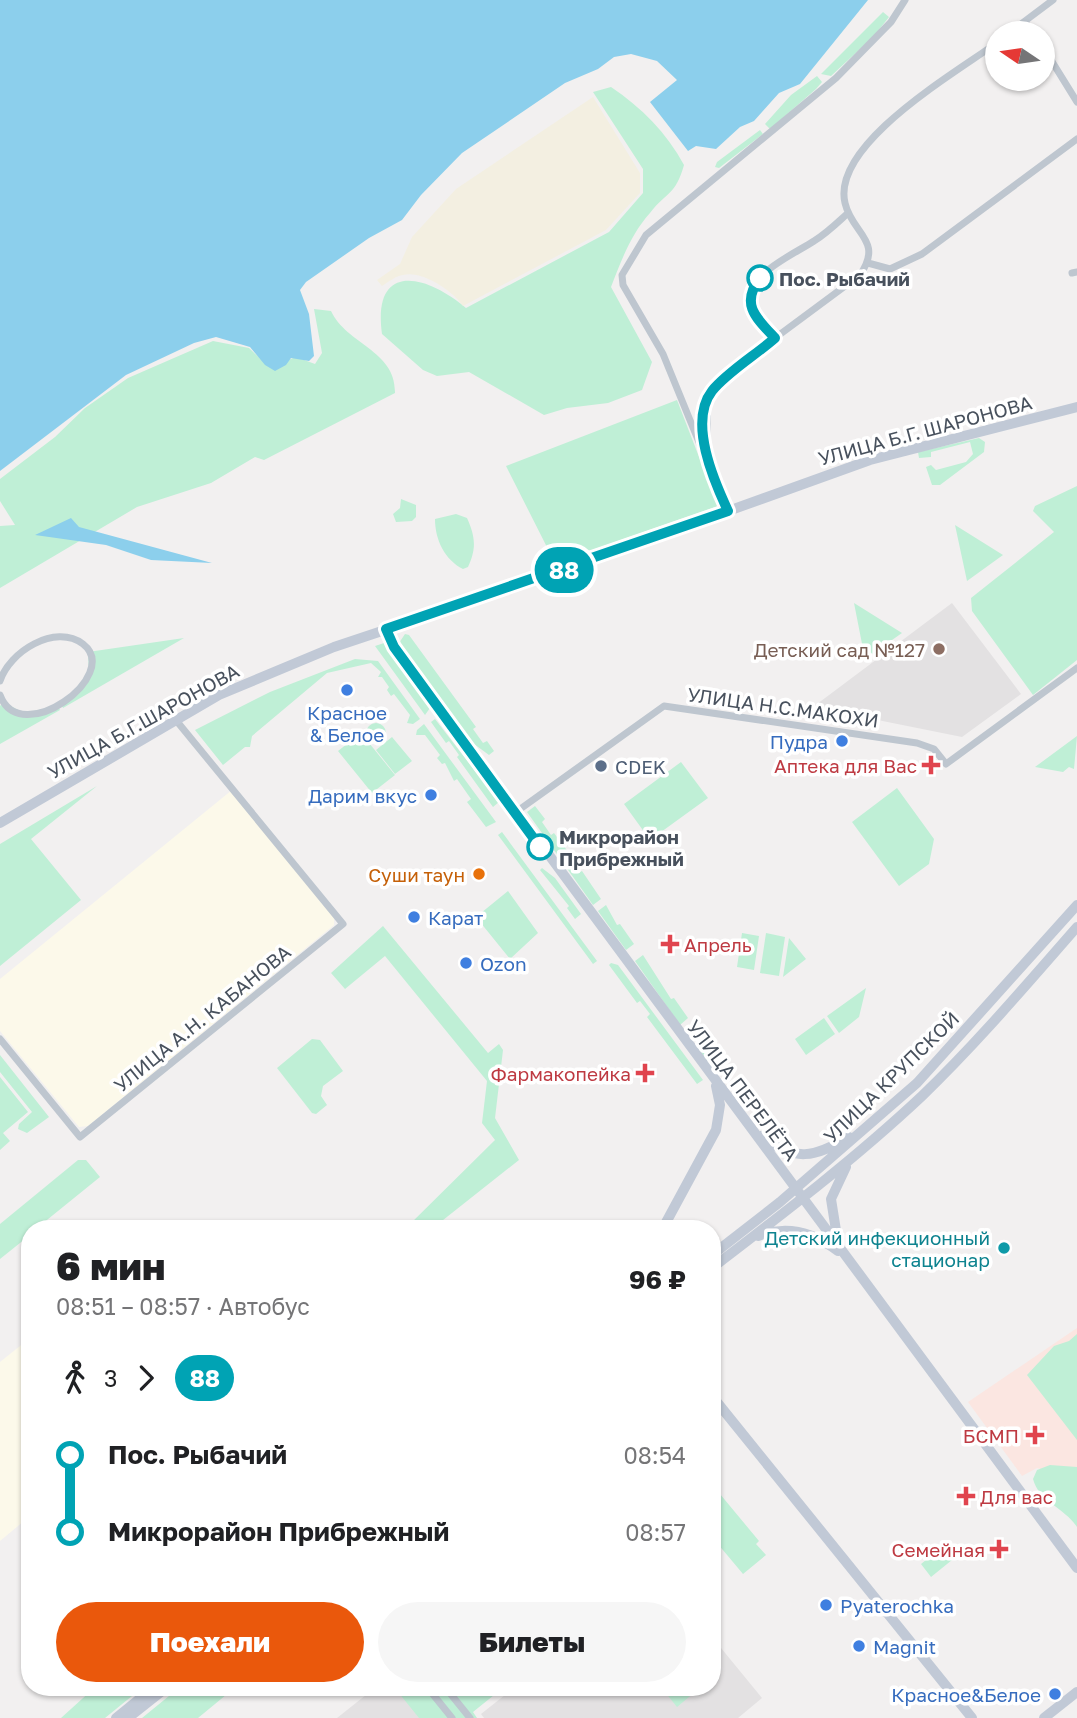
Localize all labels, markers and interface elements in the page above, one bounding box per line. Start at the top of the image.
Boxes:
north arrow [985,21,1055,91]
map controls [985,21,1055,91]
marker: Пос. Рыбачий [747,265,773,291]
place label: Пос. Рыбачий [779,267,910,290]
street label: УЛИЦА Б.Г. ШАРОНОВА [816,390,1035,470]
line badge: 88 [532,547,596,593]
text: 88 [549,555,579,584]
place label: Детский сад №127 [754,638,925,661]
marker: Детский сад №127 [931,641,947,657]
street label: УЛИЦА Б.Г.ШАРОНОВА [43,659,243,783]
marker: Красное & Белое [339,682,355,698]
street label: УЛИЦА Н.С.МАКОХИ [686,682,880,732]
place label: Красное & Белое [307,701,387,746]
place label: Пудра [770,730,828,753]
marker: Пудра [834,733,850,749]
place label: Аптека для Вас [774,754,917,777]
place label: CDEK [615,755,666,778]
marker: Аптека для Вас [923,757,939,773]
marker: CDEK [593,758,609,774]
place label: Дарим вкус [308,784,417,807]
marker: Дарим вкус [423,787,439,803]
place label: Микрорайон Прибрежный [559,825,684,870]
marker: Микрорайон Прибрежный [527,834,553,860]
place label: Суши таун [368,863,465,886]
marker: Суши таун [471,866,487,882]
place label: Карат [428,906,483,929]
marker: Карат [406,909,422,925]
place label: Апрель [684,933,752,956]
marker: Апрель [662,936,678,952]
street label: УЛИЦА А.Н. КАБАНОВА [109,939,295,1096]
place label: Ozon [480,952,527,975]
marker: Ozon [458,955,474,971]
street label: УЛИЦА КРУПСКОЙ [819,1007,963,1147]
street label: УЛИЦА ПЕРЕЛЁТА [683,1015,804,1165]
place label: Фармакопейка [490,1062,631,1085]
marker: Фармакопейка [637,1065,653,1081]
place label: Детский инфекционный стационар [765,1226,990,1271]
marker: Детский инфекционный стационар [996,1240,1012,1256]
text: 6 мин [56,1243,165,1288]
text: 96 ₽ [629,1264,686,1295]
text: 08:51 – 08:57 · Автобус [56,1292,310,1320]
icon: walk [56,1359,94,1397]
icon: forward [127,1359,165,1397]
text: 88 [189,1363,220,1392]
text: 3 [104,1364,117,1392]
place label: БСМП [963,1424,1019,1447]
marker: БСМП [1025,1425,1045,1445]
text: Пос. Рыбачий [108,1439,287,1470]
text: 08:54 [623,1441,686,1469]
place label: Для вас [980,1485,1053,1508]
marker: Для вас [958,1488,974,1504]
text: Микрорайон Прибрежный [108,1516,449,1547]
text: 08:57 [625,1518,686,1546]
place label: Семейная [892,1538,985,1561]
marker: Семейная [991,1541,1007,1557]
place label: Pyaterochka [840,1594,954,1617]
marker: Pyaterochka [818,1597,834,1613]
button: Поехали [56,1602,364,1682]
button: Билеты [378,1602,686,1682]
place label: Magnit [873,1635,936,1658]
marker: Magnit [851,1638,867,1654]
place label: Красное&Белое [891,1683,1041,1706]
marker: Красное&Белое [1047,1686,1063,1702]

